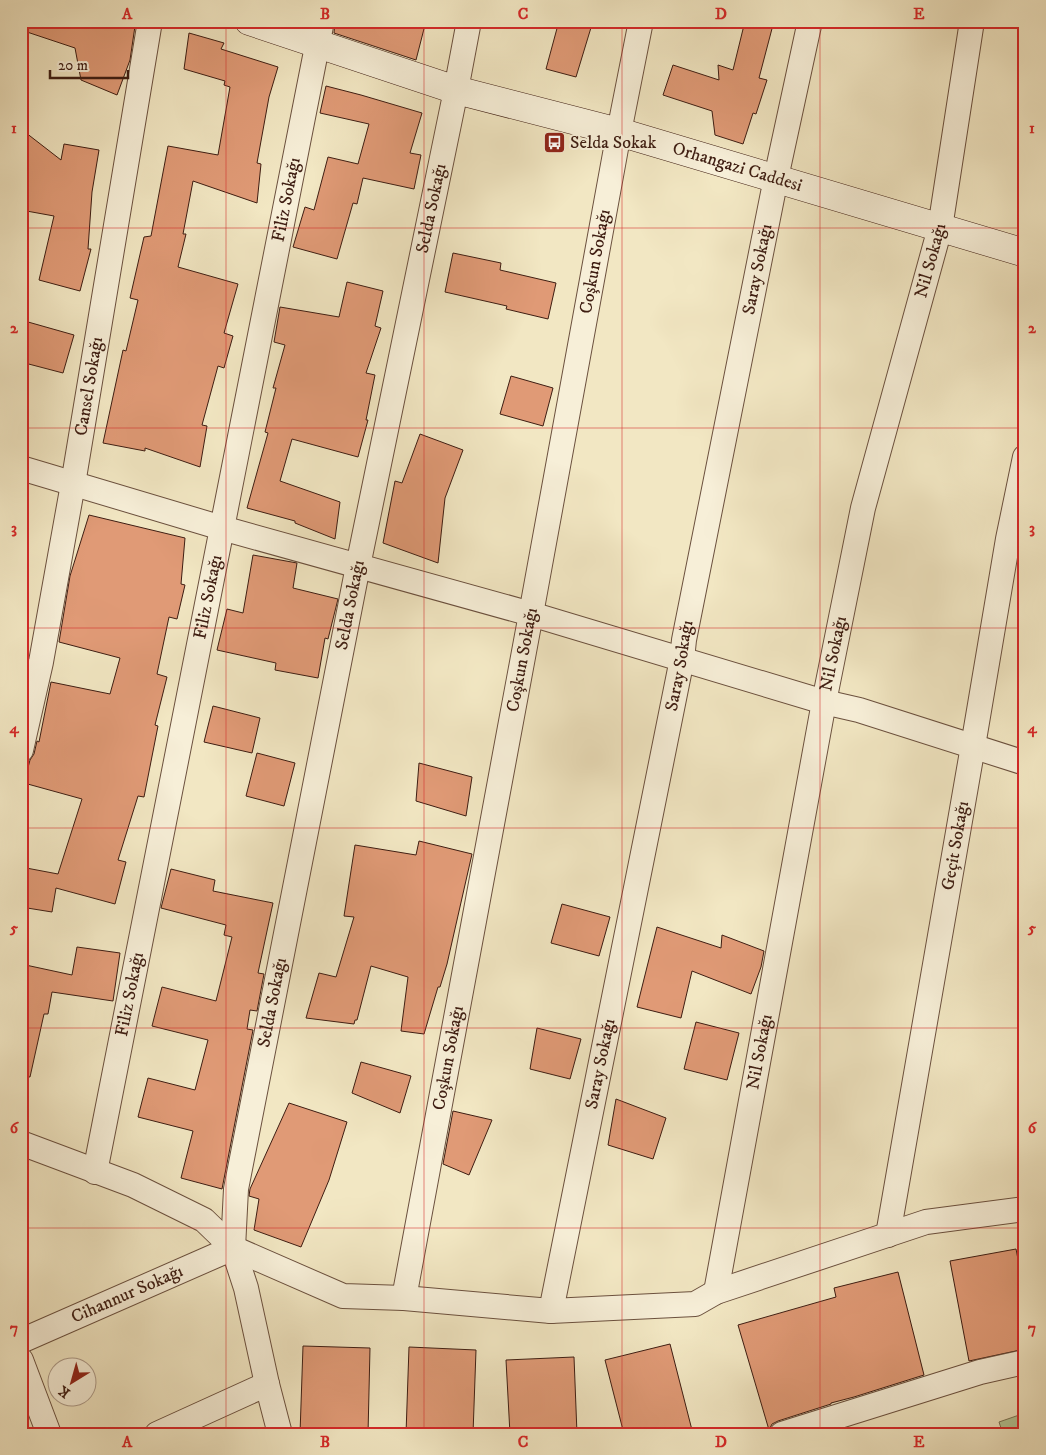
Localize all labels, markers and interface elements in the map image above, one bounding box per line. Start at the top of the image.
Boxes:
text: A [121,4,133,24]
text: B [320,4,330,24]
text: C [518,4,528,24]
text: D [715,4,727,24]
text: E [913,4,925,24]
scale bar [50,48,128,80]
text: 20 m [58,56,88,75]
text: 1 [11,118,17,138]
text: 1 [1029,118,1035,138]
bus stop icon: Selda Sokak [542,131,566,155]
place label: Selda Sokak [570,132,656,154]
street label: Orhangazi Caddesi [670,138,805,197]
street label: Filiz Sokağı [268,156,306,244]
street label: Selda Sokağı [412,162,452,255]
street label: Coşkun Sokağı [575,208,616,315]
street label: Saray Sokağı [738,222,778,317]
street label: Nil Sokağı [910,222,951,301]
text: 2 [10,318,19,338]
text: 2 [1028,318,1037,338]
street label: Cansel Sokağı [70,335,108,438]
text: 3 [11,518,17,538]
text: 3 [1029,518,1035,538]
street label: Filiz Sokağı [189,553,227,641]
street label: Selda Sokağı [331,558,370,652]
street label: Coşkun Sokağı [502,606,543,714]
street label: Nil Sokağı [815,614,852,693]
street label: Saray Sokağı [661,618,699,713]
text: 4 [8,718,19,738]
text: 4 [1026,718,1037,738]
street label: Geçit Sokağı [937,800,974,892]
text: 5 [9,918,18,938]
text: 5 [1027,918,1036,938]
street label: Filiz Sokağı [111,950,149,1039]
street label: Selda Sokağı [253,956,292,1049]
street label: Coşkun Sokağı [428,1004,469,1112]
street label: Nil Sokağı [742,1012,778,1092]
street label: Saray Sokağı [581,1017,620,1111]
text: 6 [10,1118,20,1138]
text: 6 [1028,1118,1038,1138]
street label: Cihannur Sokağı [68,1260,186,1329]
text: 7 [10,1318,18,1338]
text: 7 [1028,1318,1036,1338]
north arrow [48,1358,98,1408]
text: K [55,1381,74,1402]
text: A [121,1432,133,1452]
text: B [320,1432,330,1452]
text: C [518,1432,528,1452]
text: D [715,1432,727,1452]
text: E [913,1432,925,1452]

